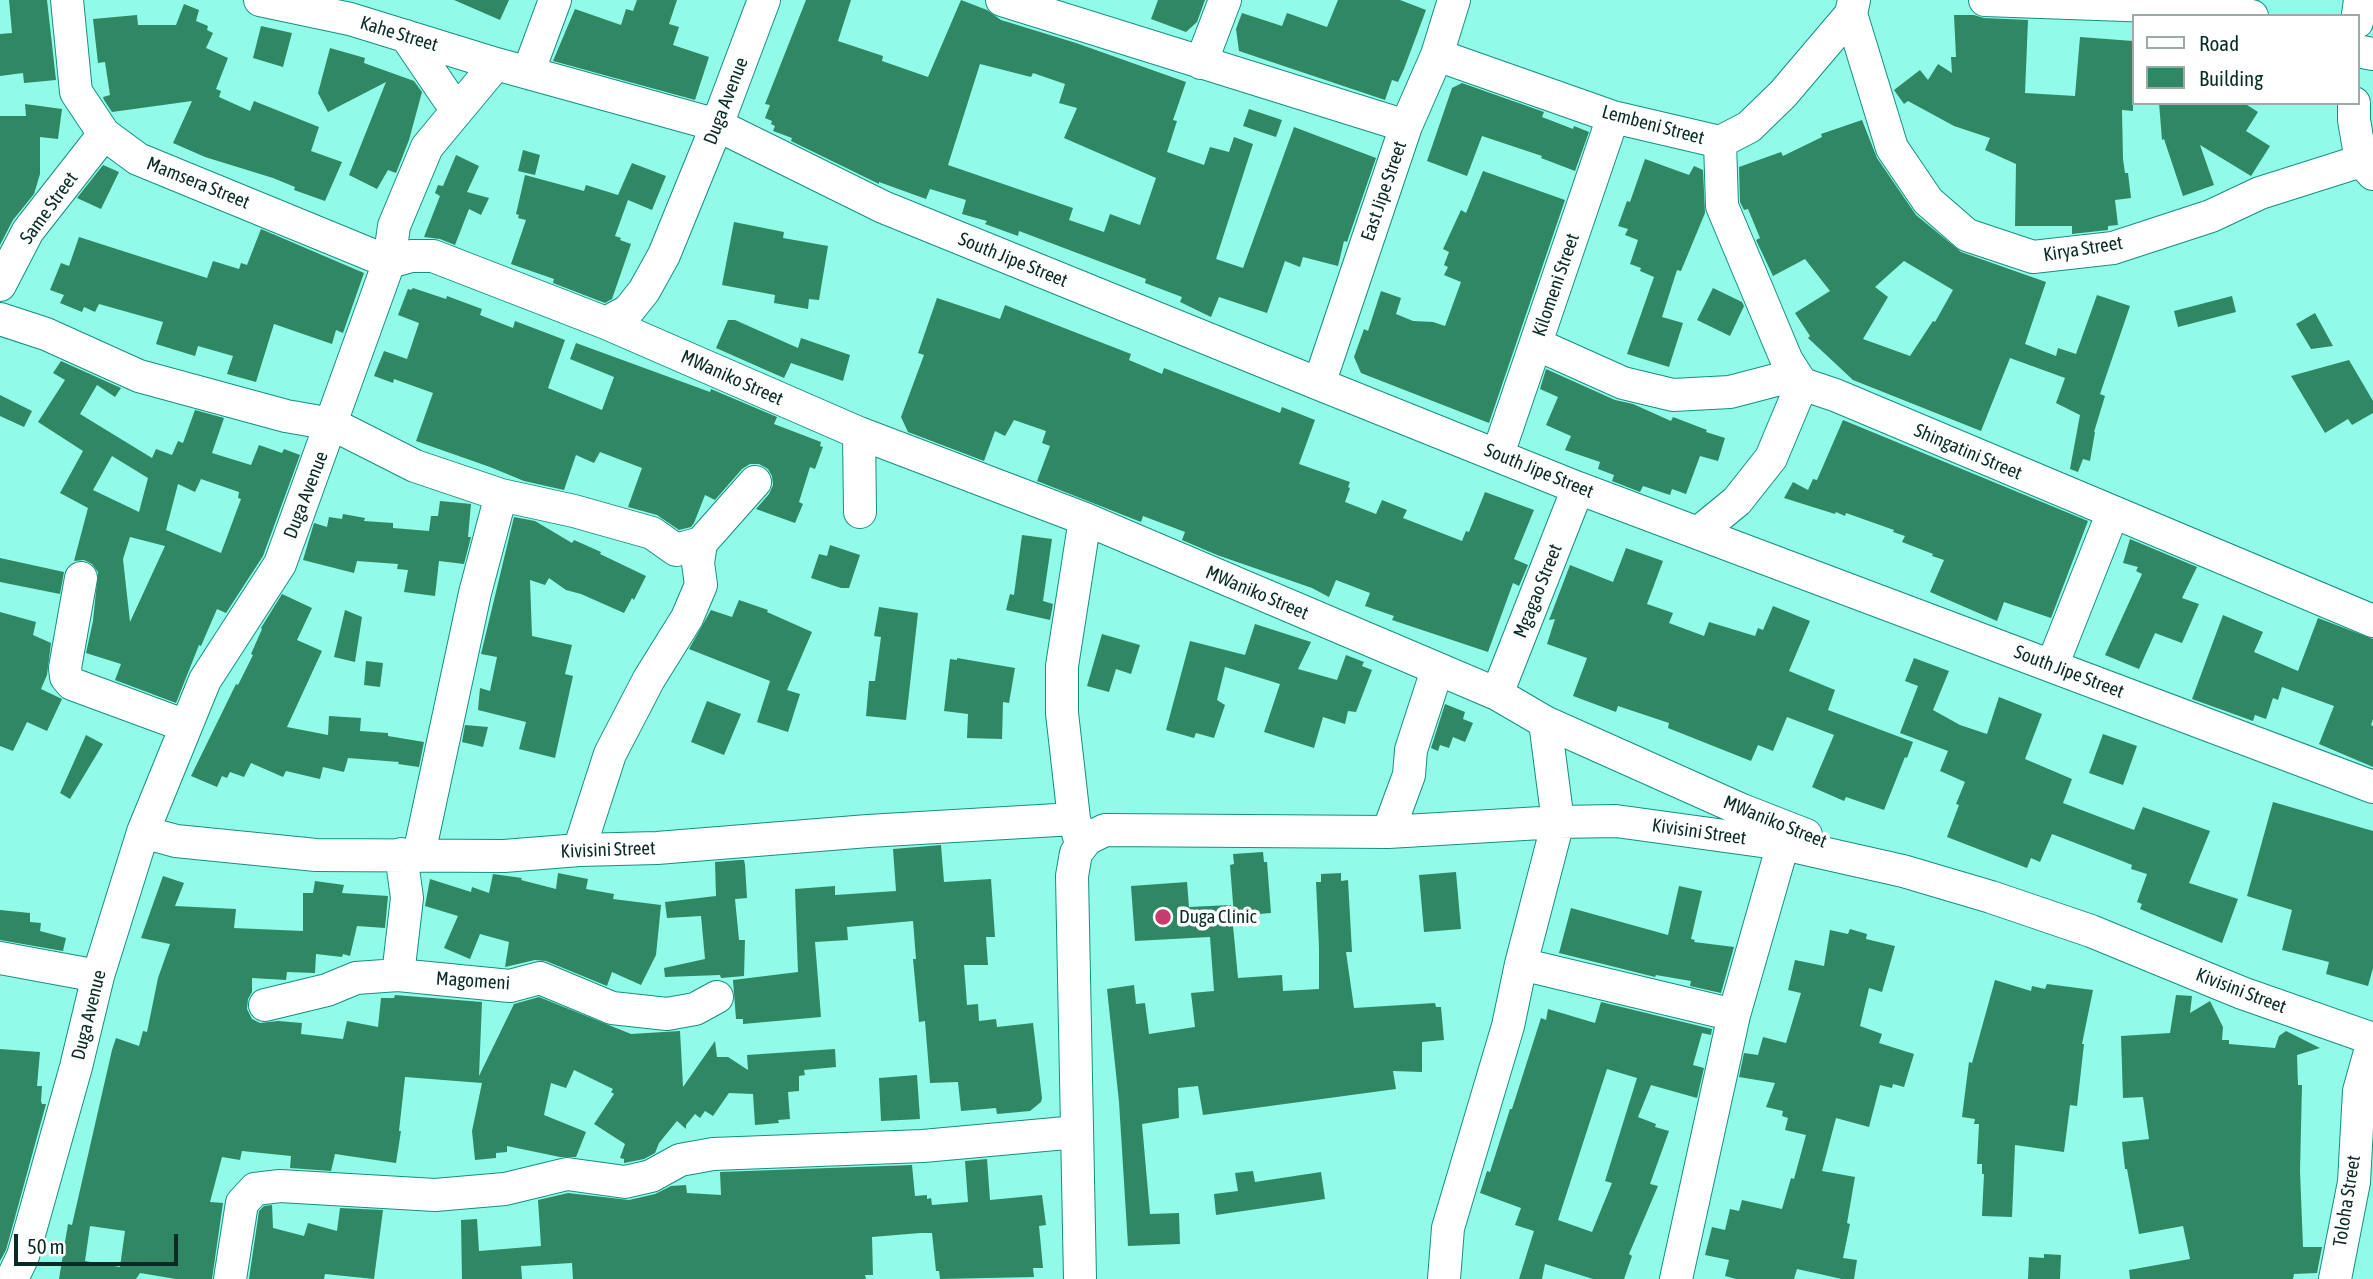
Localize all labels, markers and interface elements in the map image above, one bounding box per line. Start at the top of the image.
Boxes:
street label: Kahe Street [357,11,441,57]
legend [2132,14,2359,105]
text: Road [2199,31,2239,55]
street label: Duga Avenue [699,54,753,148]
text: Building [2199,66,2263,90]
street label: Lembeni Street [1599,100,1707,150]
street label: East Jipe Street [1356,138,1412,244]
street label: Mamsera Street [143,152,253,214]
street label: Same Street [15,168,83,248]
street label: South Jipe Street [955,228,1071,292]
street label: Kilomeni Street [1528,230,1584,340]
street label: Kirya Street [2042,231,2124,267]
street label: MWaniko Street [677,345,787,411]
street label: Shingatini Street [1911,419,2025,485]
street label: South Jipe Street [1481,439,1597,503]
street label: Duga Avenue [279,448,333,542]
street label: Mgagao Street [1509,541,1567,641]
street label: MWaniko Street [1202,561,1312,625]
street label: South Jipe Street [2011,641,2127,703]
street label: MWaniko Street [1720,791,1830,853]
street label: Kivisini Street [1650,814,1748,850]
street label: Kivisini Street [560,837,656,863]
place label: Duga Clinic [1179,906,1257,928]
marker: Duga Clinic [1153,907,1173,927]
street label: Kivisini Street [2193,963,2289,1019]
street label: Magomeni [435,967,511,995]
street label: Duga Avenue [67,968,111,1062]
street label: Toloha Street [2329,1154,2365,1248]
scale bar [18,1220,182,1264]
text: 50 m [27,1234,65,1258]

